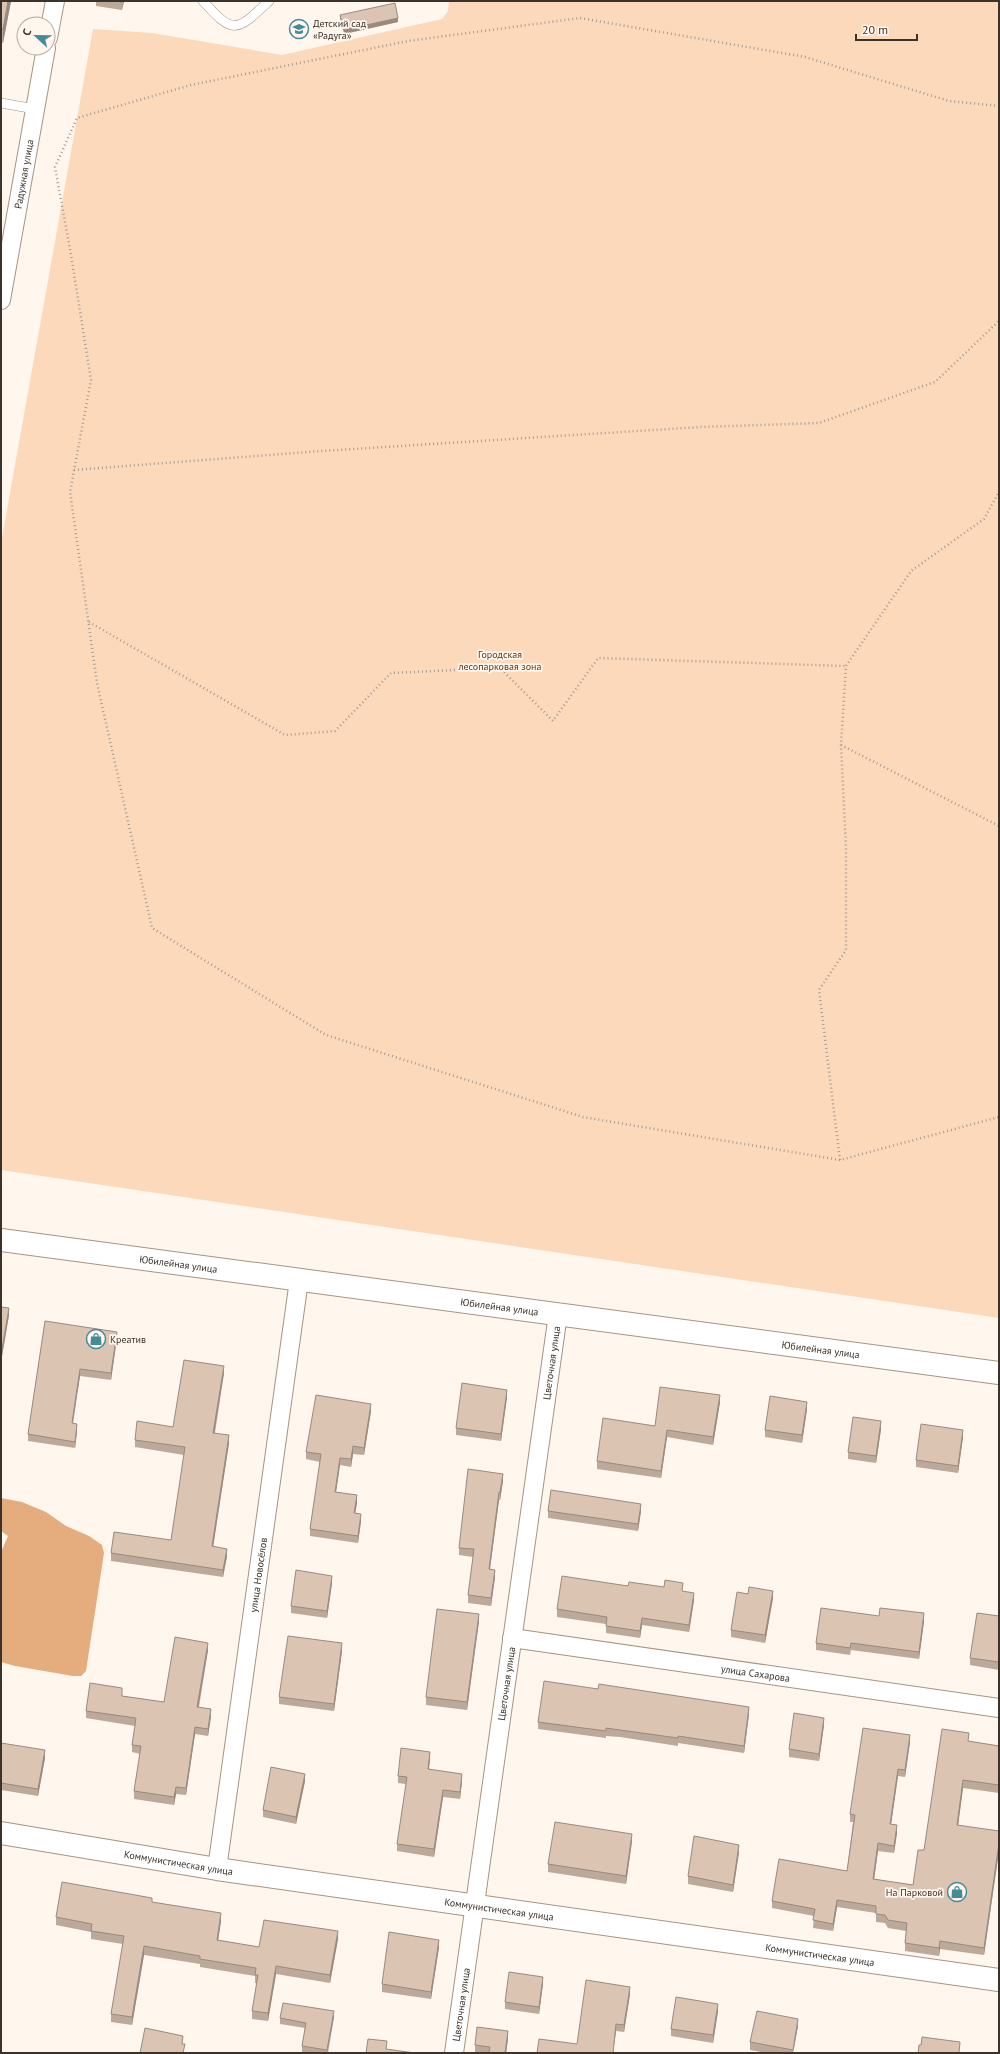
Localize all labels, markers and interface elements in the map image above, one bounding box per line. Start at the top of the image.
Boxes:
north arrow [16,16,56,56]
scale bar [856,16,917,42]
place label: Детский сад «Радуга» [313,17,367,42]
school or university icon: Детский сад «Радуга» [288,18,310,40]
text: 20 m [862,22,888,37]
text: С [19,27,34,38]
street label: Радужная улица [11,138,36,210]
park label: Городская лесопарковая зона [458,648,541,673]
street label: Юбилейная улица [139,1252,218,1275]
street label: Юбилейная улица [460,1295,539,1318]
street label: Цветочная улица [540,1325,563,1401]
shop icon: Креатив [85,1328,107,1350]
place label: Креатив [110,1333,146,1346]
street label: Юбилейная улица [781,1338,861,1361]
street label: улица Новосёлов [246,1537,270,1613]
street label: Цветочная улица [494,1646,518,1721]
street label: улица Сахарова [720,1662,791,1684]
street label: Коммунистическая улица [123,1847,234,1878]
shop icon: На Парковой [946,1881,968,1903]
place label: На Парковой [886,1886,943,1899]
street label: Коммунистическая улица [444,1895,555,1923]
street label: Коммунистическая улица [765,1940,875,1969]
street label: Цветочная улица [449,1967,472,2042]

